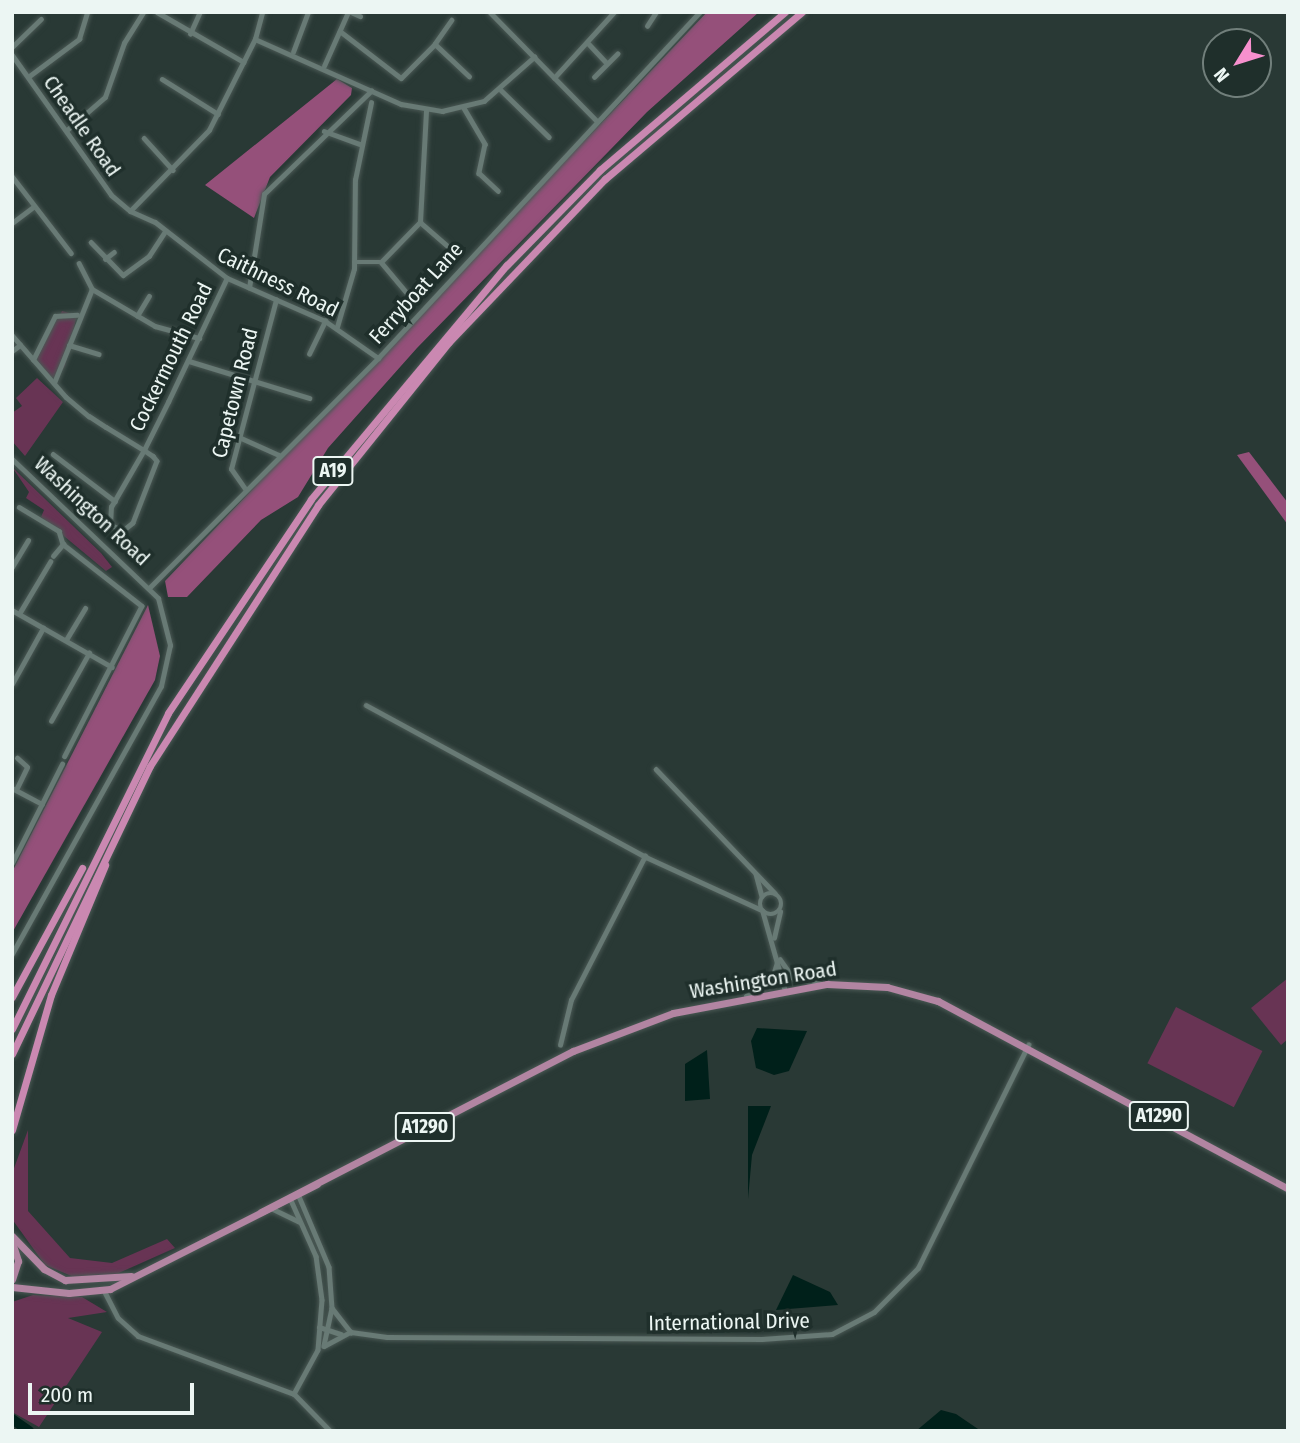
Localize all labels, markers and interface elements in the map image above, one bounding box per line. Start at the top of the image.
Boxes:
north arrow [1202,28,1272,98]
text: N [1209,63,1234,87]
street label: Cheadle Road [38,71,126,181]
street label: Ferryboat Lane [364,237,468,349]
street label: Caithness Road [213,242,343,322]
street label: Cockermouth Road [124,279,218,435]
street label: Capetown Road [207,325,263,461]
street label: Washington Road [29,451,155,571]
road number: A19 [312,456,354,486]
street label: Washington Road [688,956,838,1004]
road number: A1290 [1128,1100,1190,1132]
road number: A1290 [394,1112,457,1142]
street label: International Drive [648,1308,810,1336]
scale bar [32,1370,198,1414]
text: 200 m [41,1382,93,1408]

